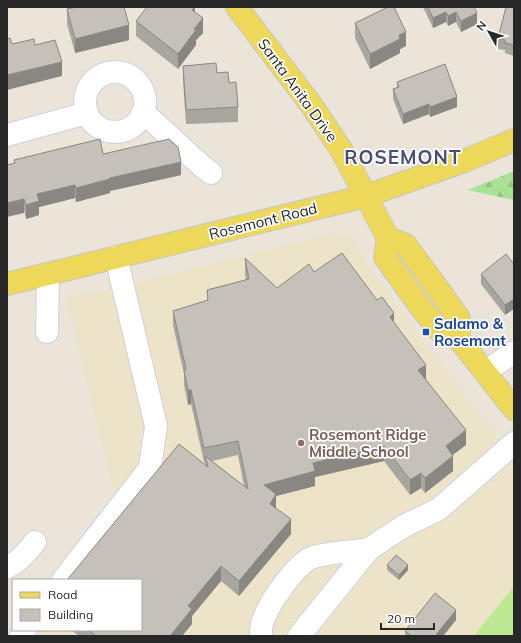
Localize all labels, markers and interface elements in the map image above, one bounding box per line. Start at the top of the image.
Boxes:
north arrow [469,12,509,52]
text: N [473,18,489,33]
street label: Santa Anita Drive [254,35,342,145]
district label: ROSEMONT [344,145,462,169]
street label: Rosemont Road [207,198,319,244]
place label: Salamo & Rosemont [434,314,506,350]
marker: Salamo & Rosemont [421,327,431,337]
place label: Rosemont Ridge Middle School [309,425,426,461]
marker: Rosemont Ridge Middle School [296,438,306,448]
legend [12,579,142,631]
text: Road [48,587,77,602]
scale bar [381,605,434,631]
text: Building [48,607,93,622]
text: 20 m [387,611,415,626]

